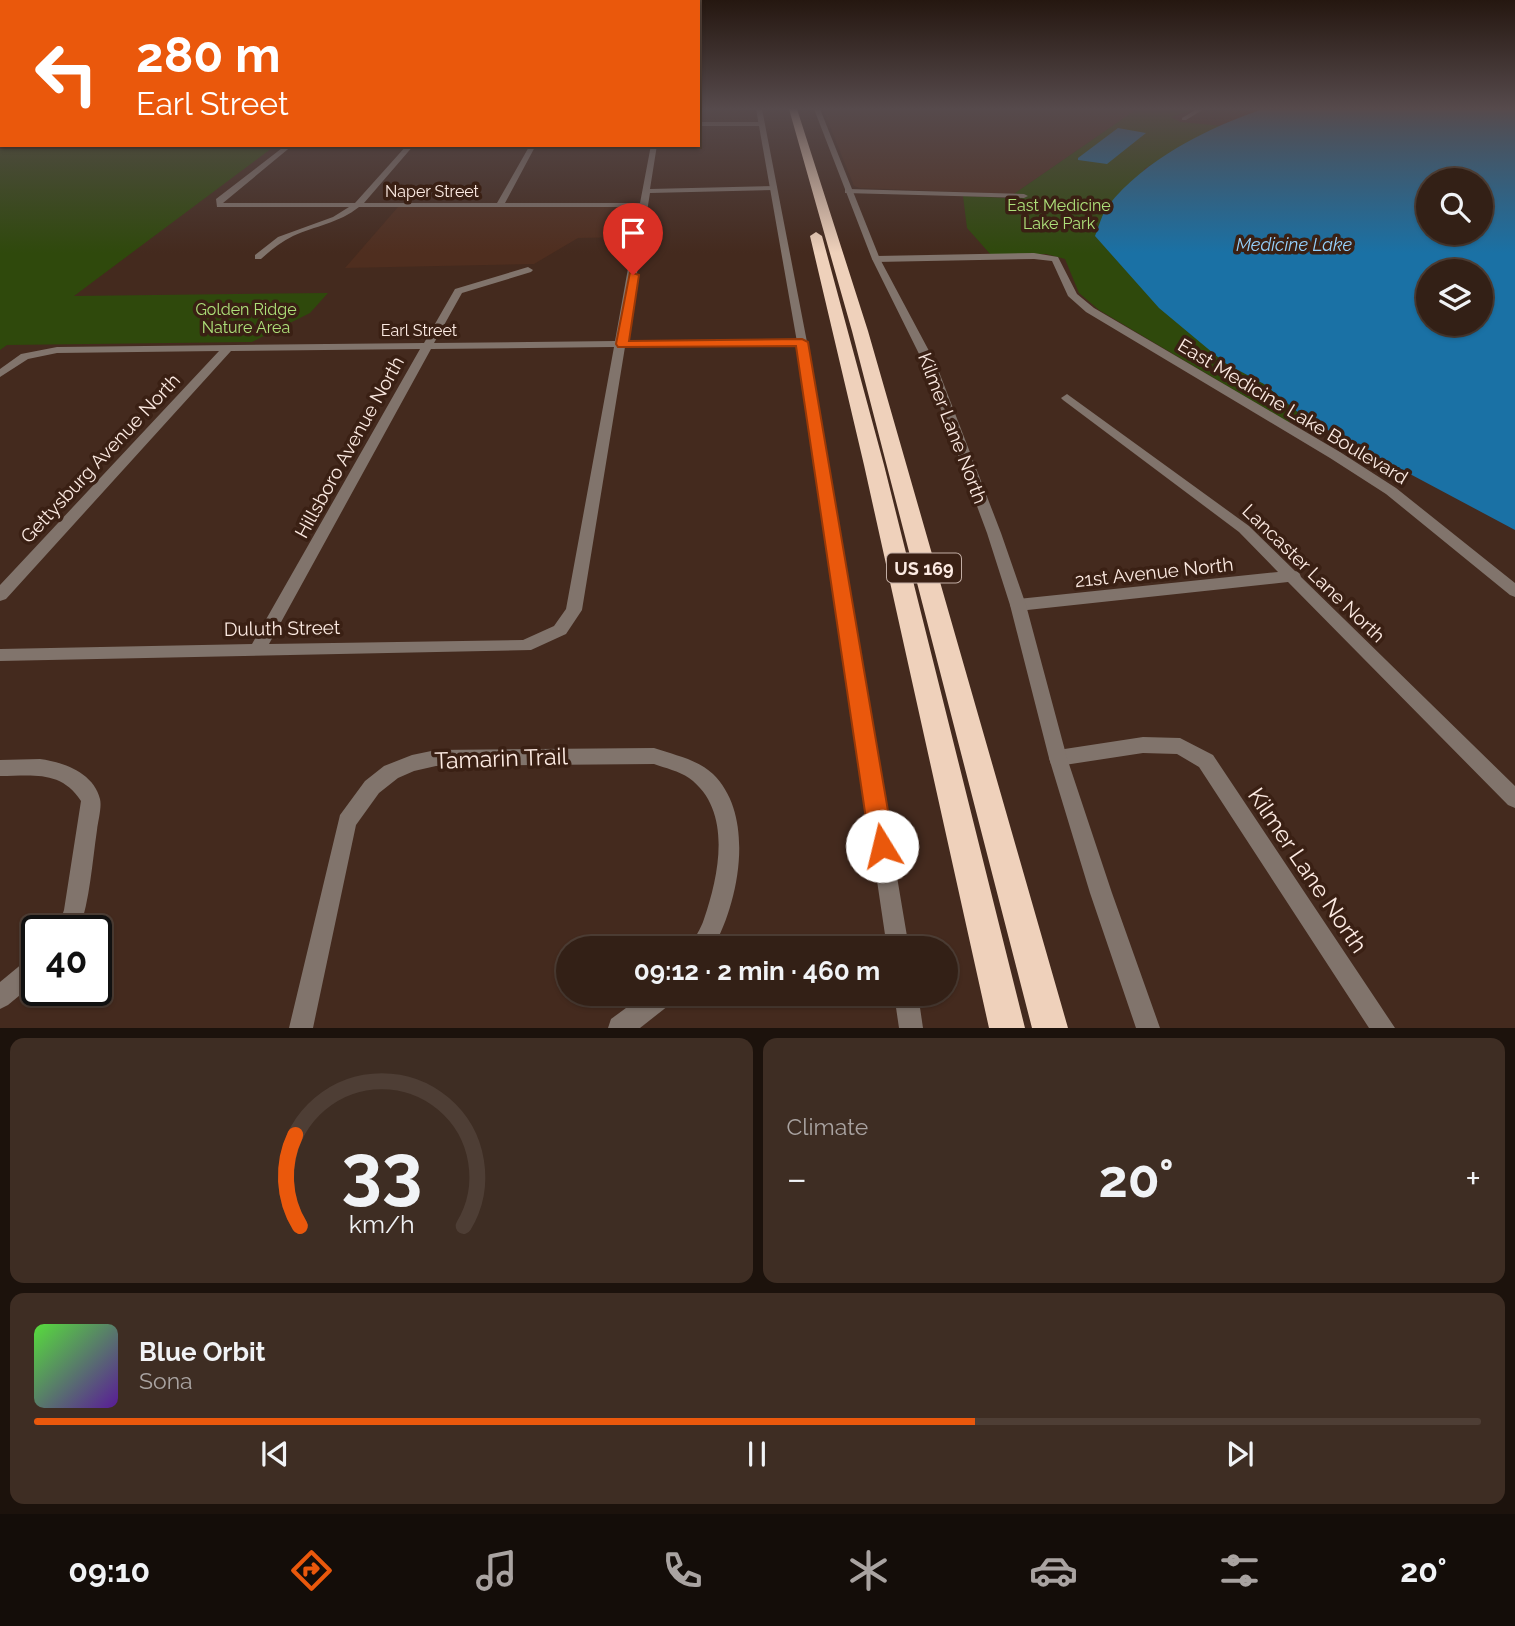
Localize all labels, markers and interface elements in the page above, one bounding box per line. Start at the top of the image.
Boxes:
text: 280 m [136,26,281,83]
icon: left [21,28,112,119]
text: Earl Street [136,85,289,122]
map controls [1416,168,1493,336]
button: search [1416,168,1493,245]
street label: Naper Street [385,182,480,201]
park label: East Medicine Lake Park [1007,196,1111,233]
pin [603,203,663,275]
icon: arrive [614,214,652,252]
water label: Medicine Lake [1236,234,1352,255]
button: layers [1416,259,1493,336]
park label: Golden Ridge Nature Area [195,300,297,337]
street label: Earl Street [381,321,458,340]
street label: East Medicine Lake Boulevard [1174,334,1412,488]
street label: Kilmer Lane North [914,350,992,506]
street label: Hillsboro Avenue North [290,352,408,542]
street label: Gettysburg Avenue North [16,369,184,547]
street label: Lancaster Lane North [1238,499,1390,647]
street label: 21st Avenue North [1074,553,1234,591]
road number: US 169 [887,554,961,582]
street label: Duluth Street [224,616,341,640]
street label: Tamarin Trail [434,742,569,774]
street label: Kilmer Lane North [1243,782,1373,958]
position arrow [845,809,919,883]
speed limit sign: 40 [21,915,112,1006]
text: 09:12 · 2 min · 460 m [634,956,880,986]
text: Climate [787,1113,868,1140]
text: 33 [341,1129,422,1214]
text: 20° [1098,1148,1174,1209]
text: − [787,1156,807,1201]
text: + [1465,1156,1481,1201]
text: km/h [348,1209,414,1239]
text: Blue Orbit [139,1337,266,1367]
text: Sona [139,1367,193,1394]
icon: previous [256,1435,294,1473]
icon: pause [738,1435,776,1473]
icon: next [1221,1435,1259,1473]
icon: directions [287,1546,336,1595]
icon: music [472,1546,521,1595]
icon: phone [658,1546,707,1595]
icon: climate [844,1546,893,1595]
icon: car [1029,1546,1078,1595]
icon: filters [1215,1546,1264,1595]
text: 09:10 [68,1552,150,1589]
text: 20° [1400,1552,1447,1589]

